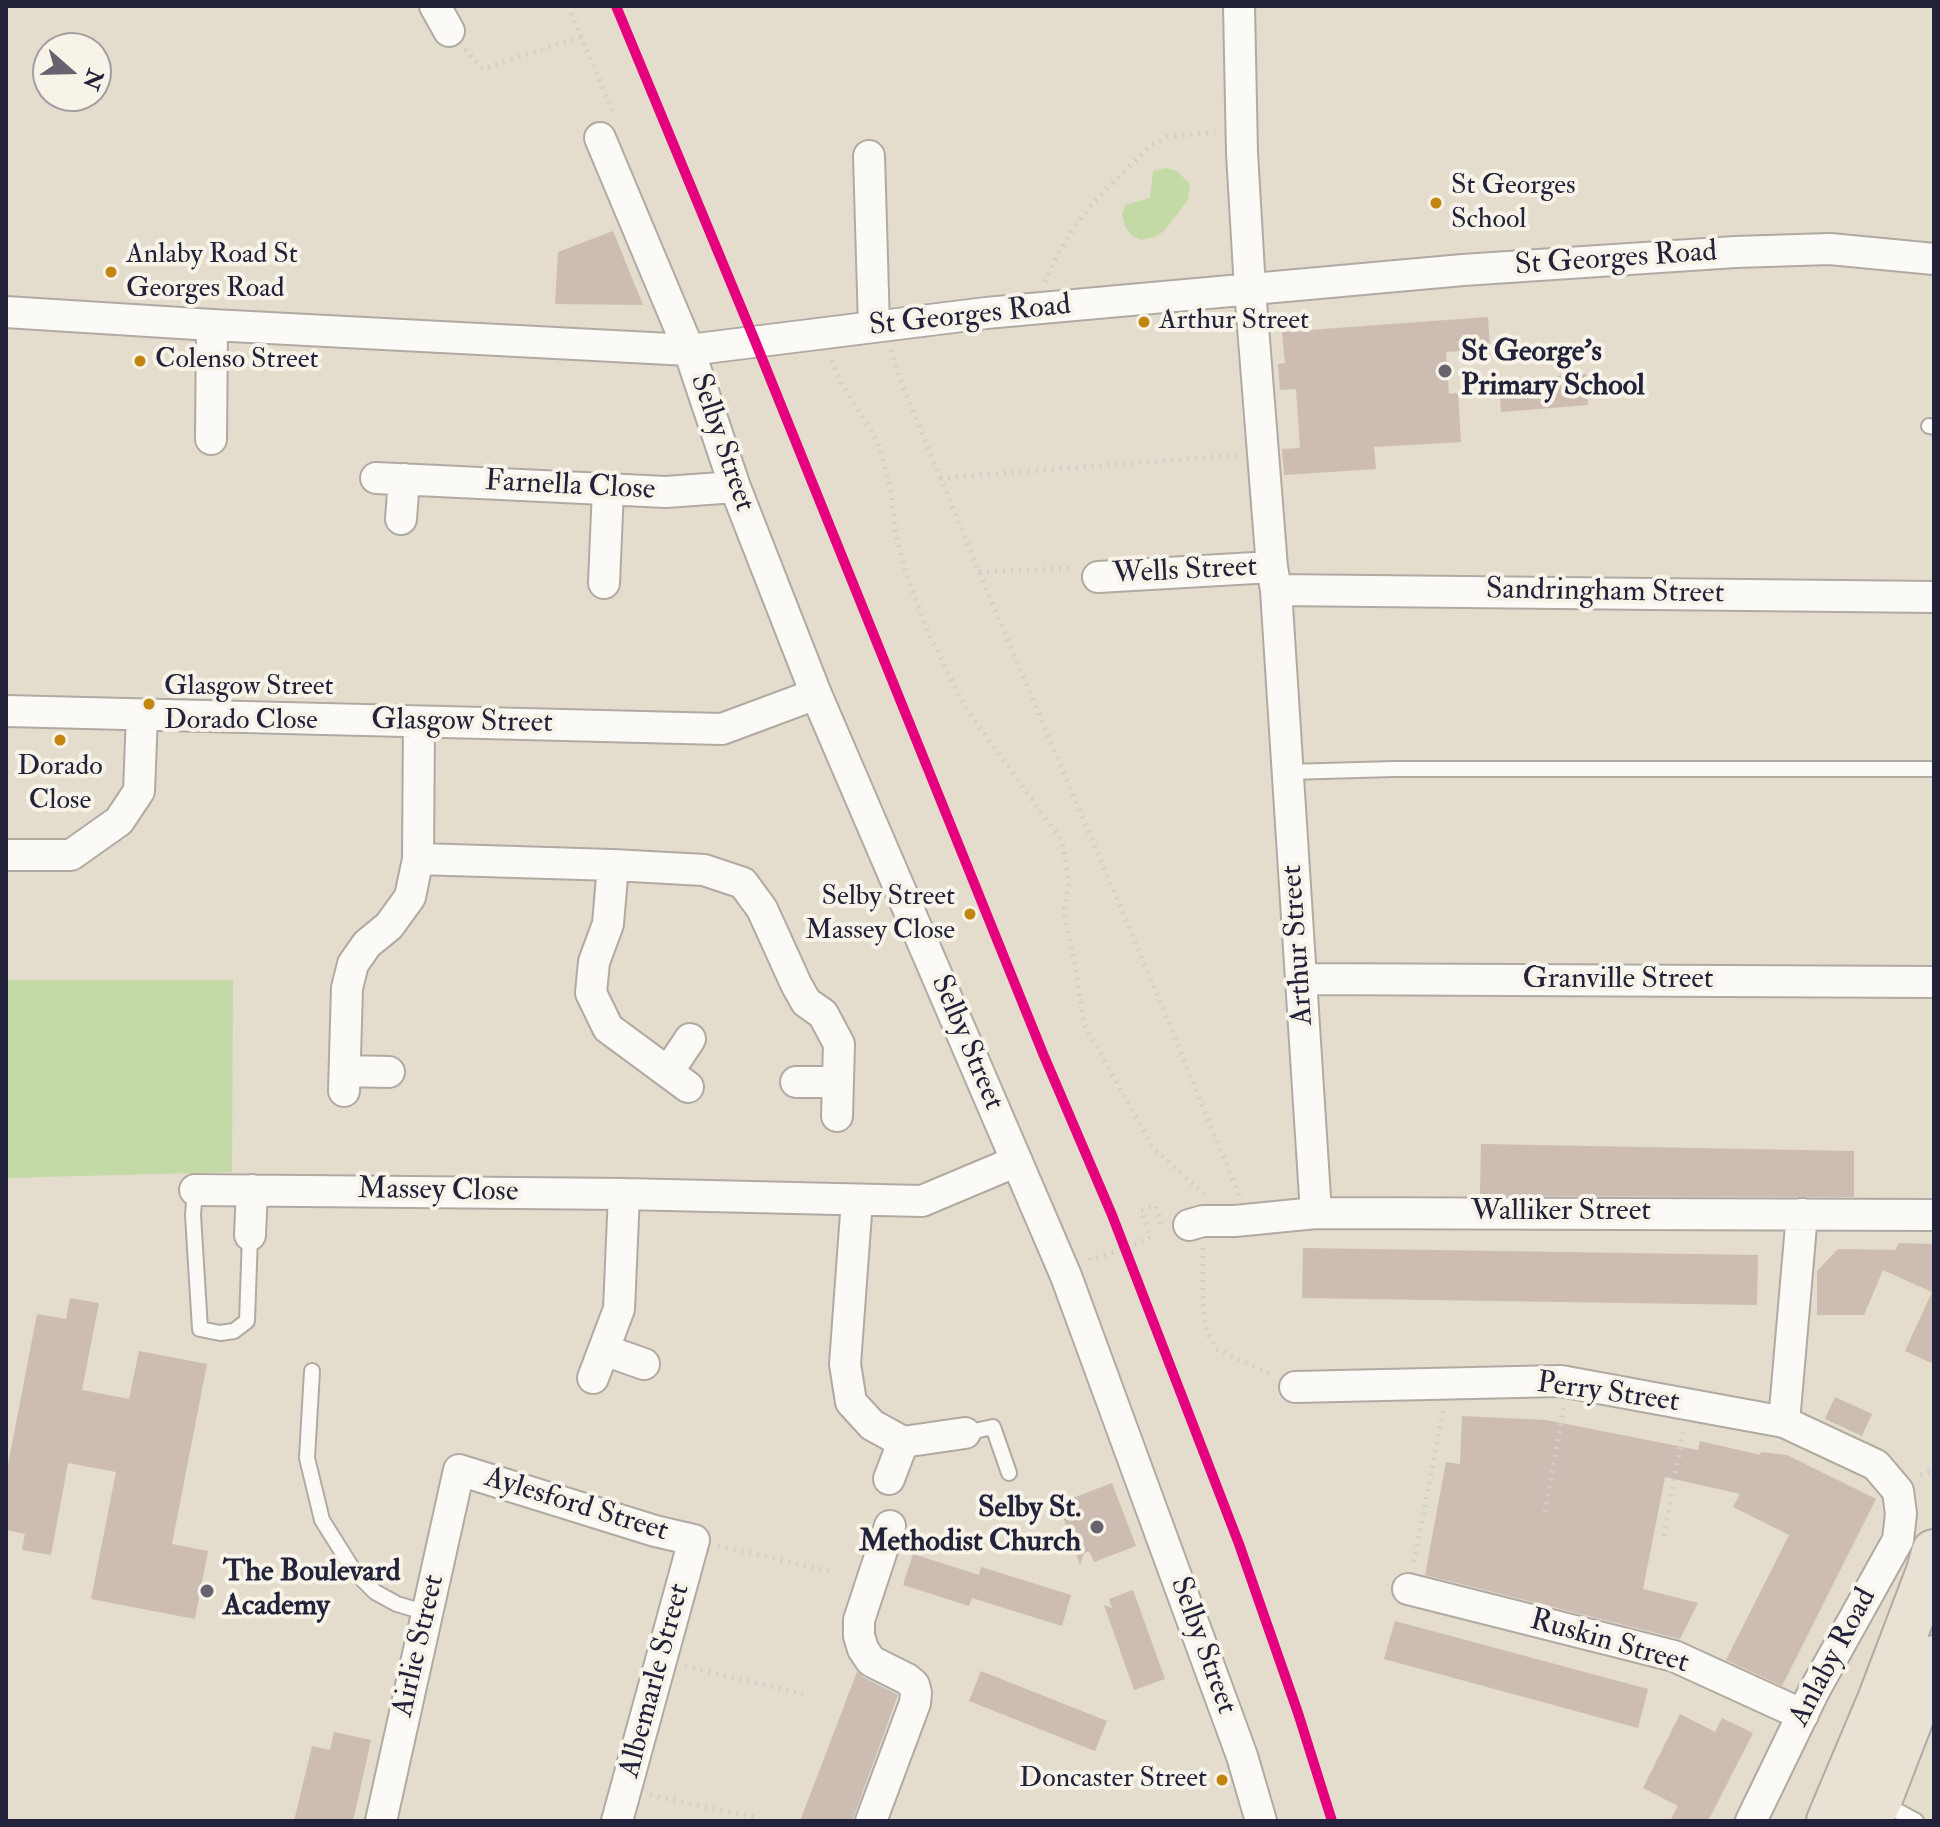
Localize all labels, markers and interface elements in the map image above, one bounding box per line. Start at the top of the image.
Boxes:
north arrow [32,32,112,112]
text: N [76,65,109,94]
place label: St Georges School [1451,170,1576,236]
marker: St Georges School [1428,195,1444,211]
street label: St Georges Road [1514,235,1718,285]
place label: Anlaby Road St Georges Road [126,239,298,305]
marker: Anlaby Road St Georges Road [103,264,119,280]
street label: St Georges Road [867,289,1073,345]
place label: Arthur Street [1159,305,1309,339]
marker: Arthur Street [1136,314,1152,330]
place label: St George's Primary School [1461,336,1645,406]
place label: Colenso Street [155,344,319,378]
marker: Colenso Street [132,353,148,369]
marker: St George's Primary School [1436,362,1454,380]
street label: Selby Street [681,369,761,517]
street label: Farnella Close [484,465,656,509]
street label: Wells Street [1112,550,1258,594]
street label: Sandringham Street [1485,573,1725,613]
place label: Glasgow Street Dorado Close [164,671,334,737]
marker: Glasgow Street Dorado Close [141,696,157,712]
street label: Glasgow Street [371,703,553,743]
marker: Dorado Close [52,732,68,748]
place label: Dorado Close [17,751,103,817]
street label: Arthur Street [1275,864,1323,1026]
place label: Selby Street Massey Close [805,881,955,947]
marker: Selby Street Massey Close [962,906,978,922]
street label: Granville Street [1522,963,1714,999]
street label: Selby Street [921,970,1011,1116]
street label: Massey Close [357,1173,519,1211]
street label: Walliker Street [1471,1195,1651,1231]
street label: Perry Street [1534,1366,1682,1422]
street label: Aylesford Street [480,1461,672,1551]
place label: Selby St. Methodist Church [859,1492,1081,1562]
marker: Selby St. Methodist Church [1088,1518,1106,1536]
place label: The Boulevard Academy [223,1556,400,1626]
street label: Airlie Street [386,1571,454,1721]
street label: Selby Street [1161,1573,1243,1719]
street label: Albemarle Street [613,1580,699,1782]
marker: The Boulevard Academy [198,1582,216,1600]
street label: Anlaby Road [1783,1583,1885,1733]
street label: Ruskin Street [1525,1603,1693,1683]
place label: Doncaster Street [1019,1763,1207,1797]
marker: Doncaster Street [1214,1772,1230,1788]

